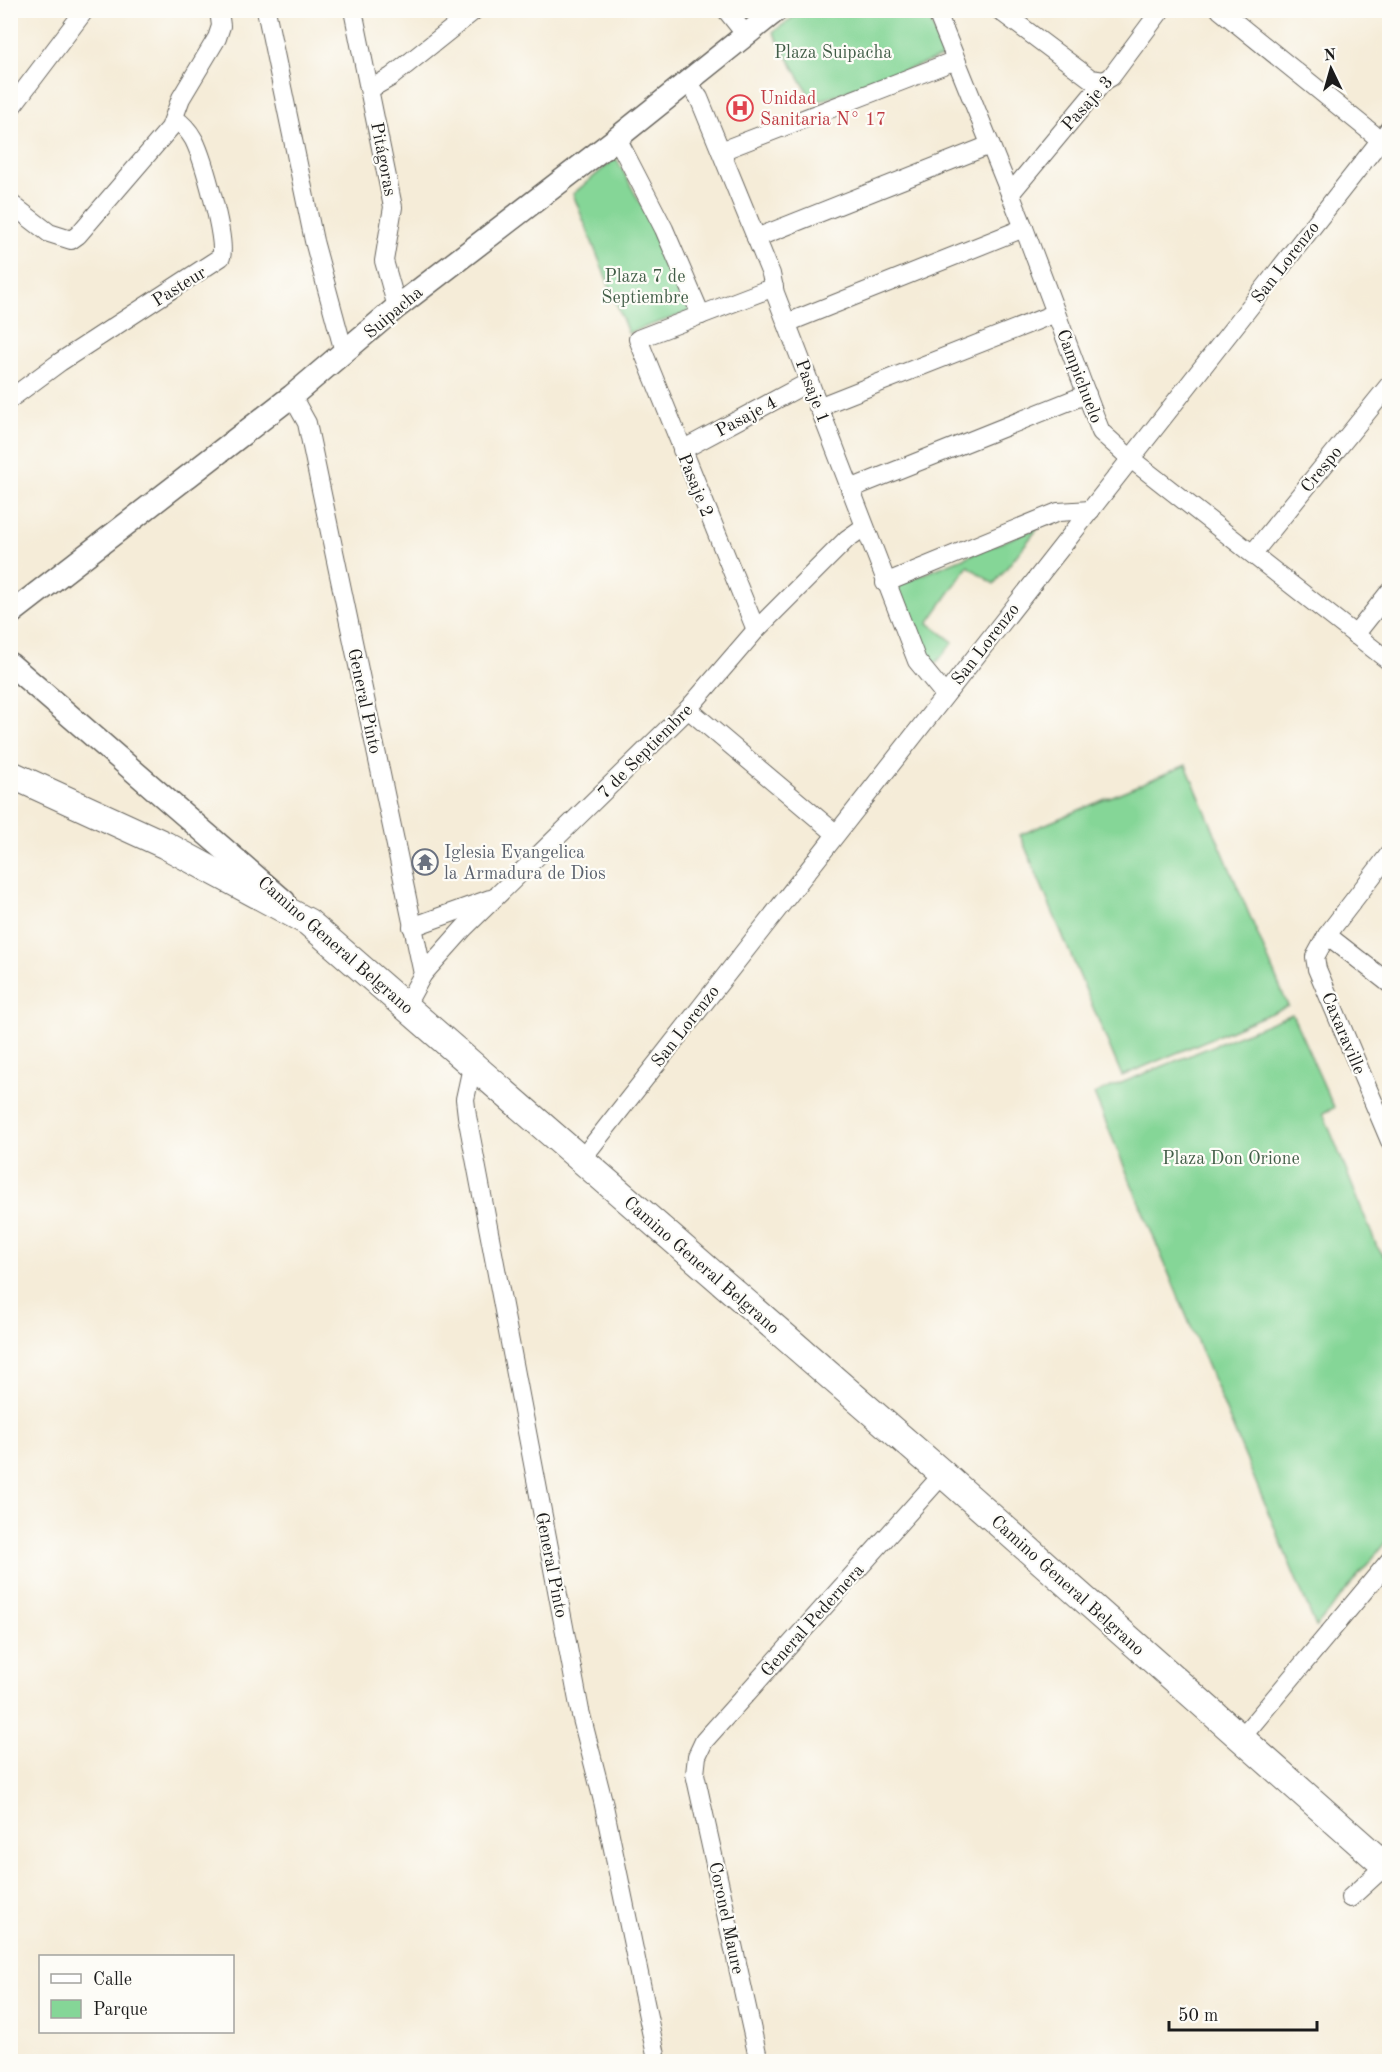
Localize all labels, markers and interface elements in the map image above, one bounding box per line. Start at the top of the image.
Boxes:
north arrow [1301,39,1361,99]
park label: Plaza Suipacha [774,44,892,62]
text: N [1323,47,1337,65]
street label: Pasaje 3 [1059,73,1117,134]
place label: Unidad Sanitaria N° 17 [760,90,886,129]
hospital icon: Unidad Sanitaria N° 17 [725,93,755,123]
street label: Pitágoras [367,121,399,198]
street label: San Lorenzo [1249,218,1323,307]
street label: Pasteur [149,263,210,310]
park label: Plaza 7 de Septiembre [601,268,689,307]
street label: Suipacha [361,283,426,342]
street label: Campichuelo [1053,327,1105,426]
street label: Pasaje 1 [792,357,832,426]
street label: Pasaje 4 [713,393,780,440]
street label: Crespo [1298,443,1346,496]
street label: Pasaje 2 [674,451,716,520]
street label: San Lorenzo [949,600,1023,689]
street label: General Pinto [344,647,384,756]
street label: 7 de Septiembre [595,701,696,802]
place label: Iglesia Evangelica la Armadura de Dios [444,844,606,883]
temple icon: Iglesia Evangelica la Armadura de Dios [410,847,440,877]
street label: Camino General Belgrano [254,874,417,1018]
street label: San Lorenzo [649,982,723,1071]
street label: Caxaraville [1318,990,1368,1077]
park label: Plaza Don Orione [1162,1150,1300,1168]
street label: Camino General Belgrano [620,1194,783,1338]
street label: General Pinto [532,1511,570,1620]
street label: Camino General Belgrano [987,1512,1147,1659]
street label: General Pedernera [758,1561,868,1680]
street label: Coronel Maure [705,1860,747,1976]
legend [39,1955,234,2033]
text: Calle [93,1971,132,1989]
scale bar [1169,1994,1318,2032]
text: Parque [93,2001,148,2019]
text: 50 m [1178,2007,1218,2025]

